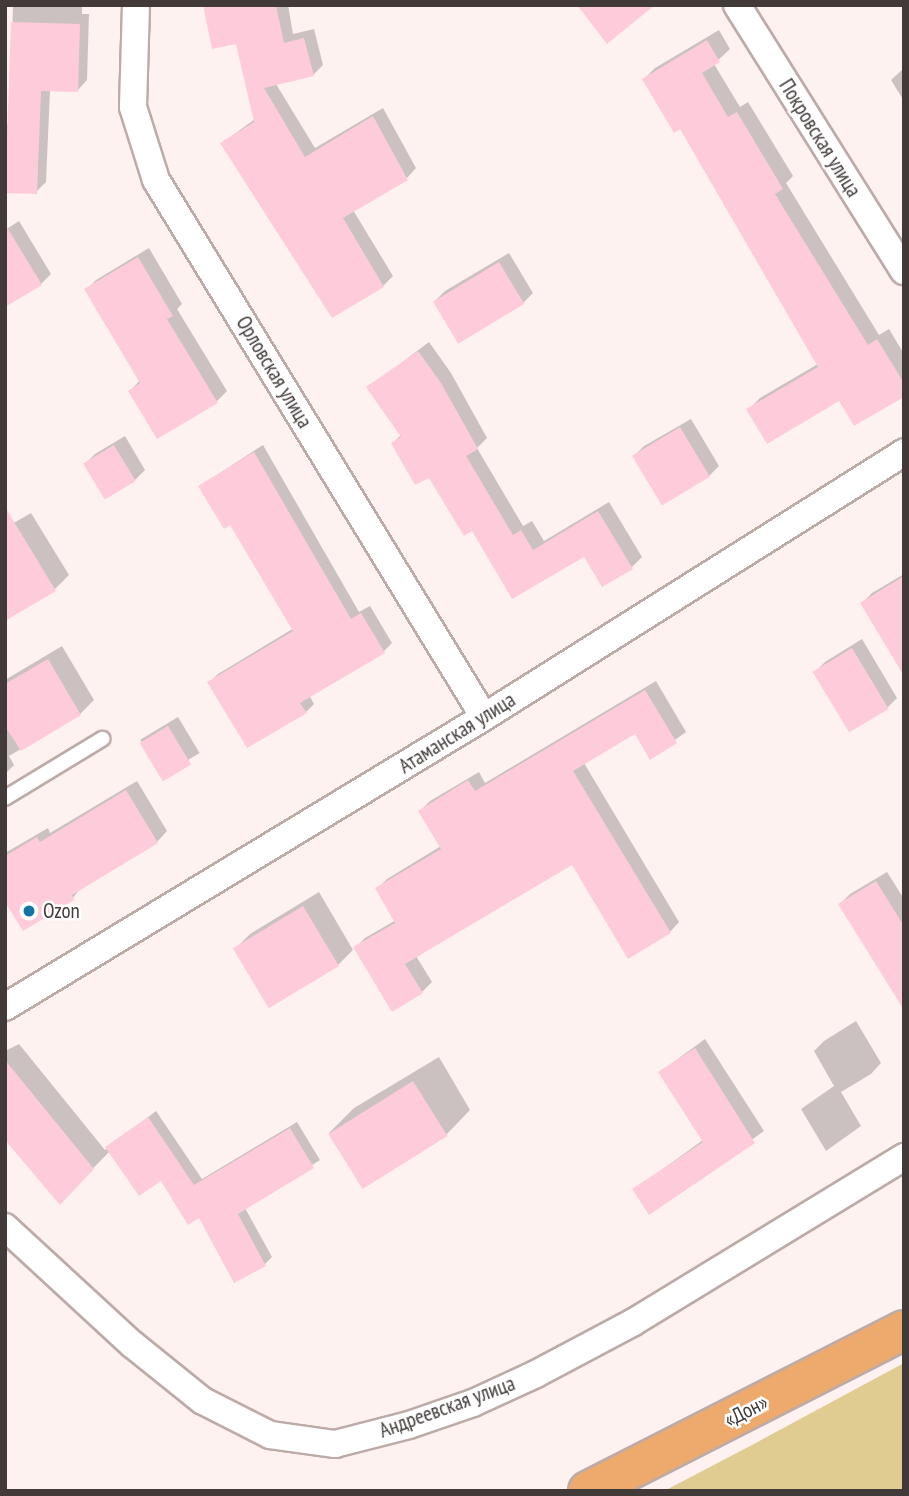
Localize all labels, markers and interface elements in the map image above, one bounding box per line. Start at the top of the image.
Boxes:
street label: Покровская улица [774,74,866,202]
street label: Орловская улица [231,311,317,433]
street label: Атаманская улица [394,687,520,779]
place label: Ozon [43,898,80,924]
marker: Ozon [21,903,37,919]
street label: Андреевская улица [376,1371,518,1443]
street label: «Дон» [720,1389,772,1433]

